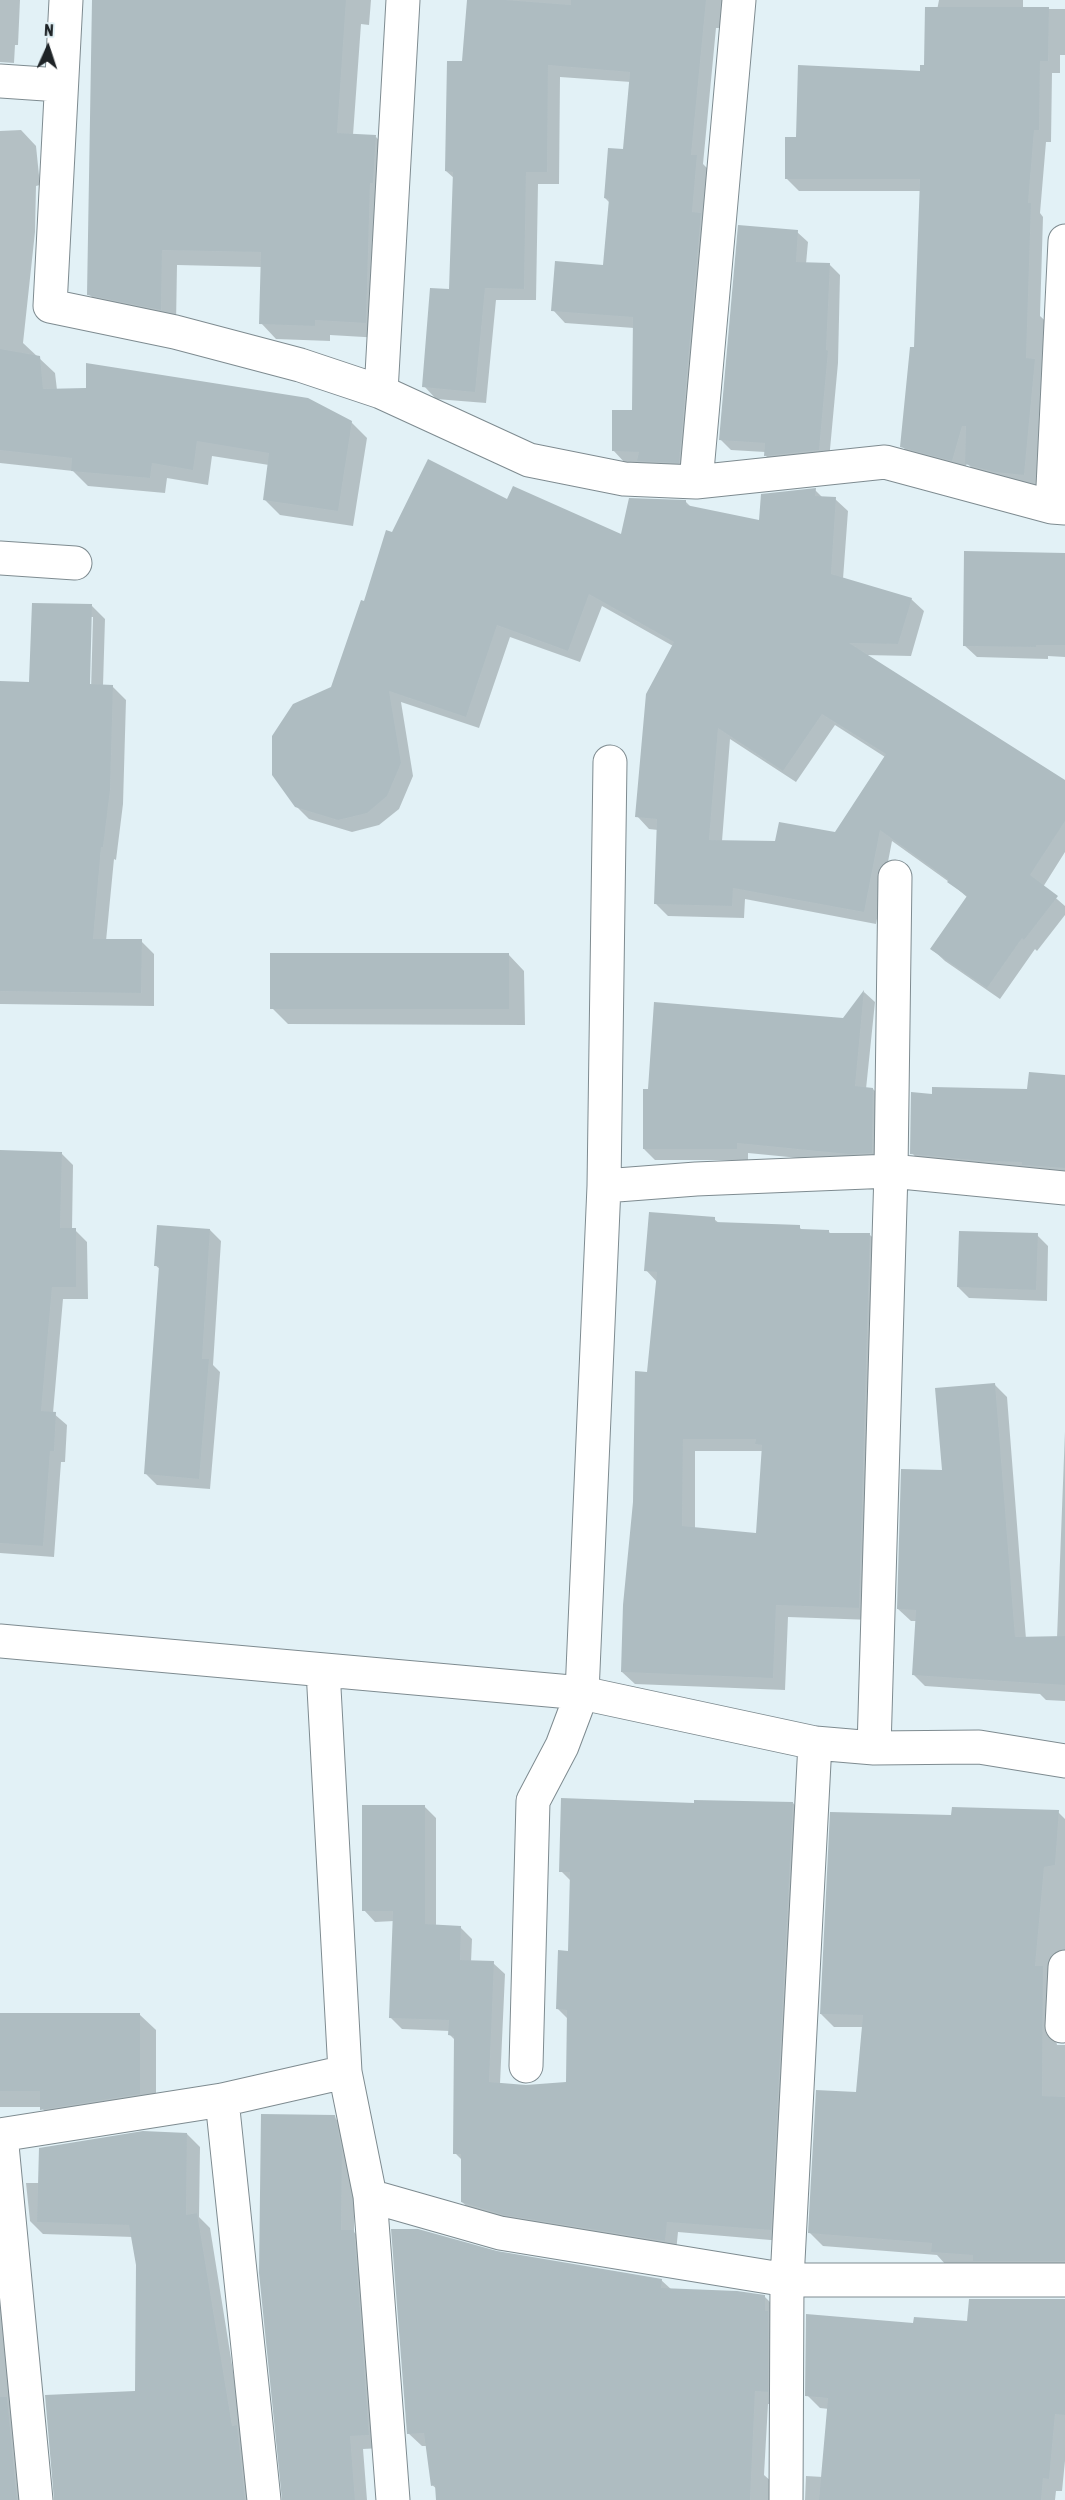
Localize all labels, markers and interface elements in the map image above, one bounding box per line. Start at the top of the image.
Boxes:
north arrow [18,18,78,78]
text: N [44,21,54,39]

